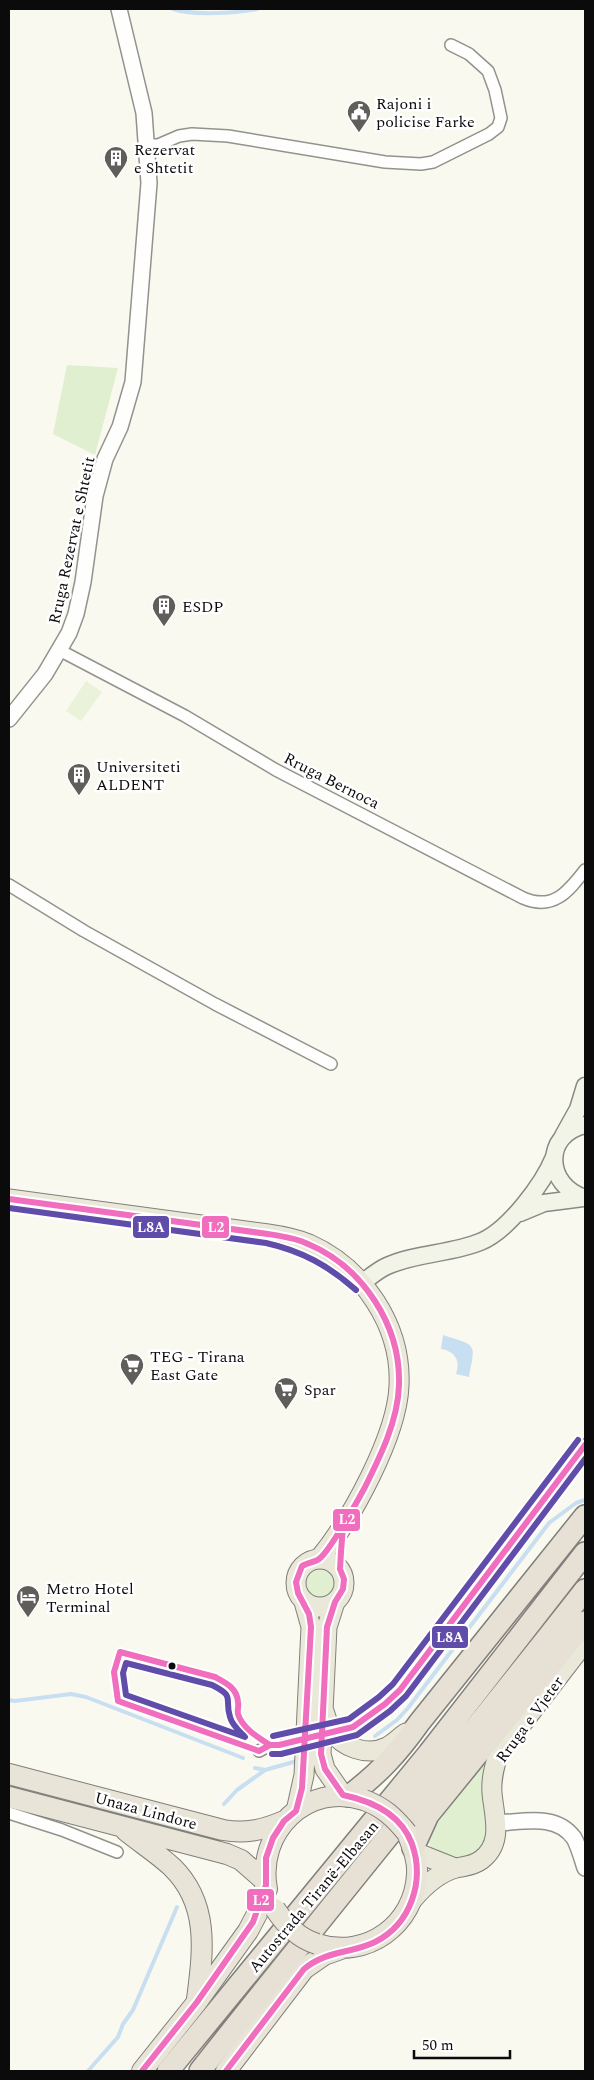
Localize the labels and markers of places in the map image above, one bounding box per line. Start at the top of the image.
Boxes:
place label: Rajoni i policise Farke [376,92,475,134]
public building icon: Rajoni i policise Farke [346,99,372,133]
place label: Rezervat e Shtetit [134,138,195,180]
building icon: Rezervat e Shtetit [103,145,129,179]
building icon: ESDP [151,593,177,627]
place label: ESDP [182,595,224,619]
place label: Universiteti ALDENT [96,755,181,797]
building icon: Universiteti ALDENT [66,762,92,796]
place label: TEG - Tirana East Gate [150,1345,245,1387]
supermarket icon: TEG - Tirana East Gate [119,1352,145,1386]
supermarket icon: Spar [273,1376,299,1410]
place label: Spar [304,1378,336,1402]
place label: Metro Hotel Terminal [46,1577,134,1619]
hotel icon: Metro Hotel Terminal [15,1584,41,1618]
unlabelled marker [167,1661,177,1671]

